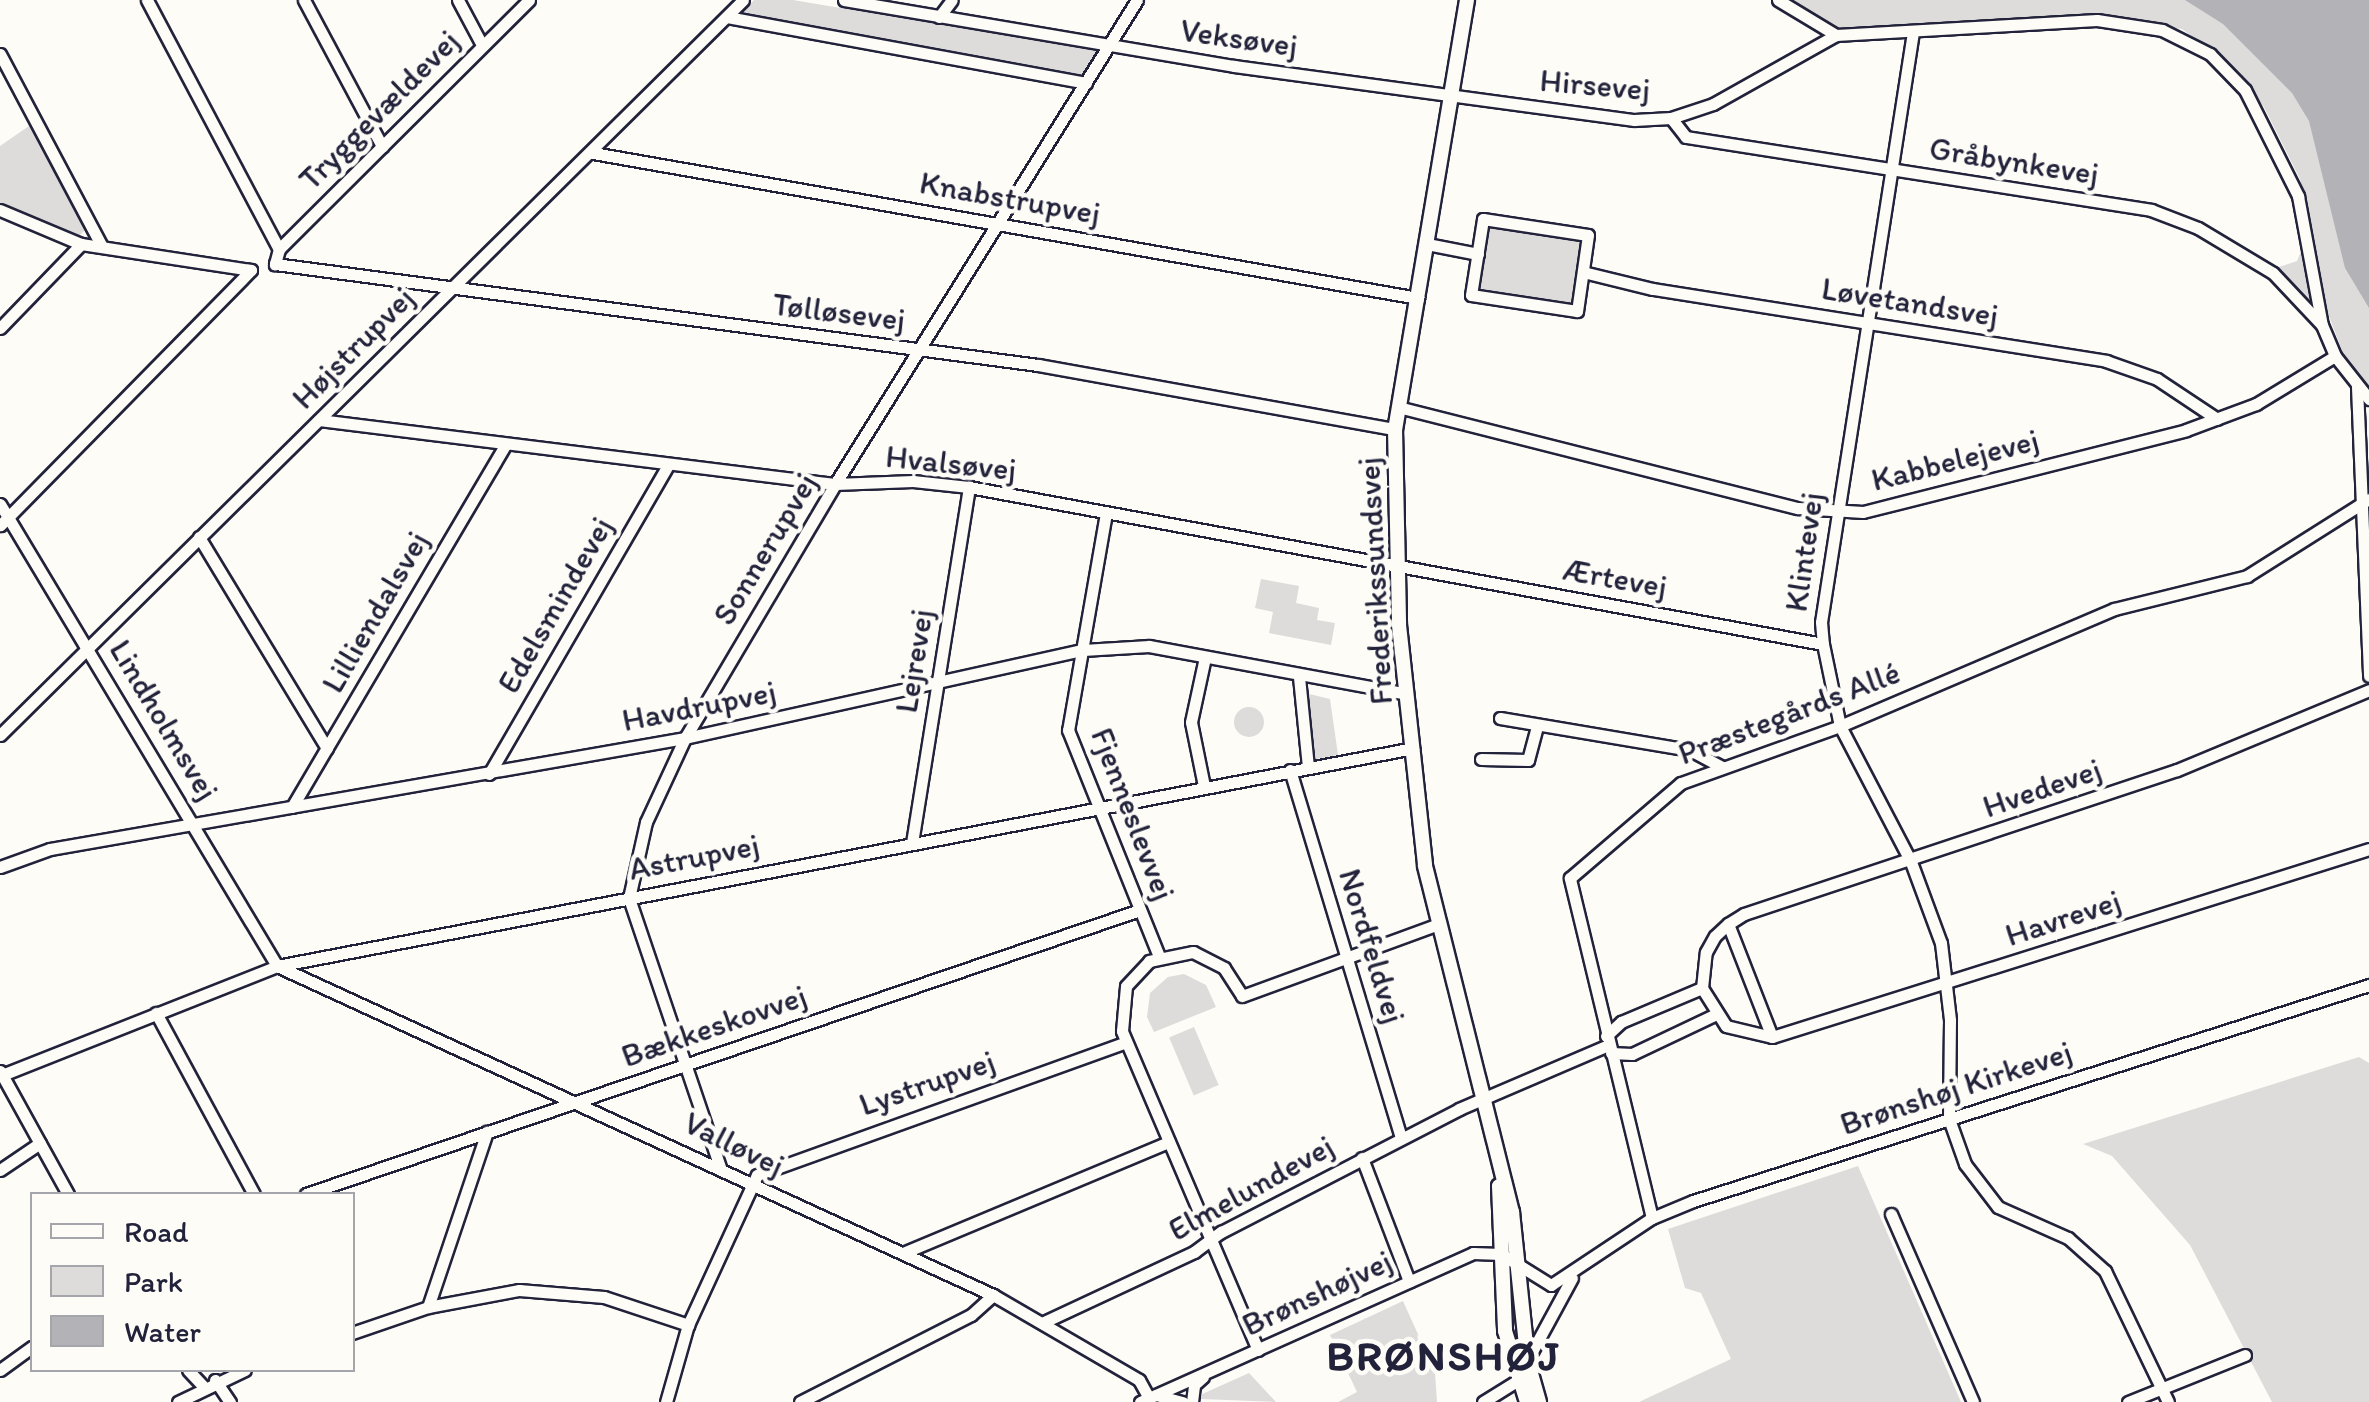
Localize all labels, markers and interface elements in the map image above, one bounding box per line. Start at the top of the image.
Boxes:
street label: Veksøvej [1178,11,1300,65]
street label: Tryggevældevej [291,22,467,198]
street label: Hirsevej [1538,61,1652,109]
street label: Gråbynkevej [1927,129,2101,193]
street label: Knabstrupvej [917,163,1103,233]
street label: Løvetandsvej [1819,269,2001,335]
street label: Højstrupvej [284,279,422,417]
street label: Tølløsevej [771,285,907,339]
street label: Kabbelejevej [1867,421,2043,499]
street label: Hvalsøvej [884,437,1018,489]
street label: Frederikssundsvej [1349,456,1401,706]
street label: Sonnerupvej [705,466,825,632]
street label: Klintevej [1777,490,1831,614]
street label: Edelsmindevej [489,510,621,700]
street label: Lilliendalsvej [313,524,437,700]
street label: Ærtevej [1560,550,1670,606]
street label: Lejrevej [887,606,941,716]
street label: Lindholmsvej [101,633,227,807]
street label: Præstegårds Allé [1673,653,1905,773]
street label: Havdrupvej [619,672,779,740]
street label: Fjenneslevvej [1083,722,1183,906]
street label: Hvedevej [1978,750,2106,826]
street label: Astrupvej [626,826,762,888]
street label: Nordfeldvej [1330,864,1414,1028]
street label: Havrevej [2001,881,2125,955]
street label: Bækkeskovvej [616,976,812,1076]
street label: Brønshøj Kirkevej [1835,1033,2077,1143]
street label: Lystrupvej [854,1042,1000,1124]
street label: Valløvej [678,1103,790,1185]
street label: Elmelundevej [1162,1127,1340,1249]
legend [30,1192,355,1372]
text: Road [124,1213,189,1250]
street label: Brønshøjvej [1236,1242,1398,1344]
text: Park [124,1263,183,1300]
text: Water [124,1313,201,1350]
district label: BRØNSHØJ [1326,1331,1562,1381]

